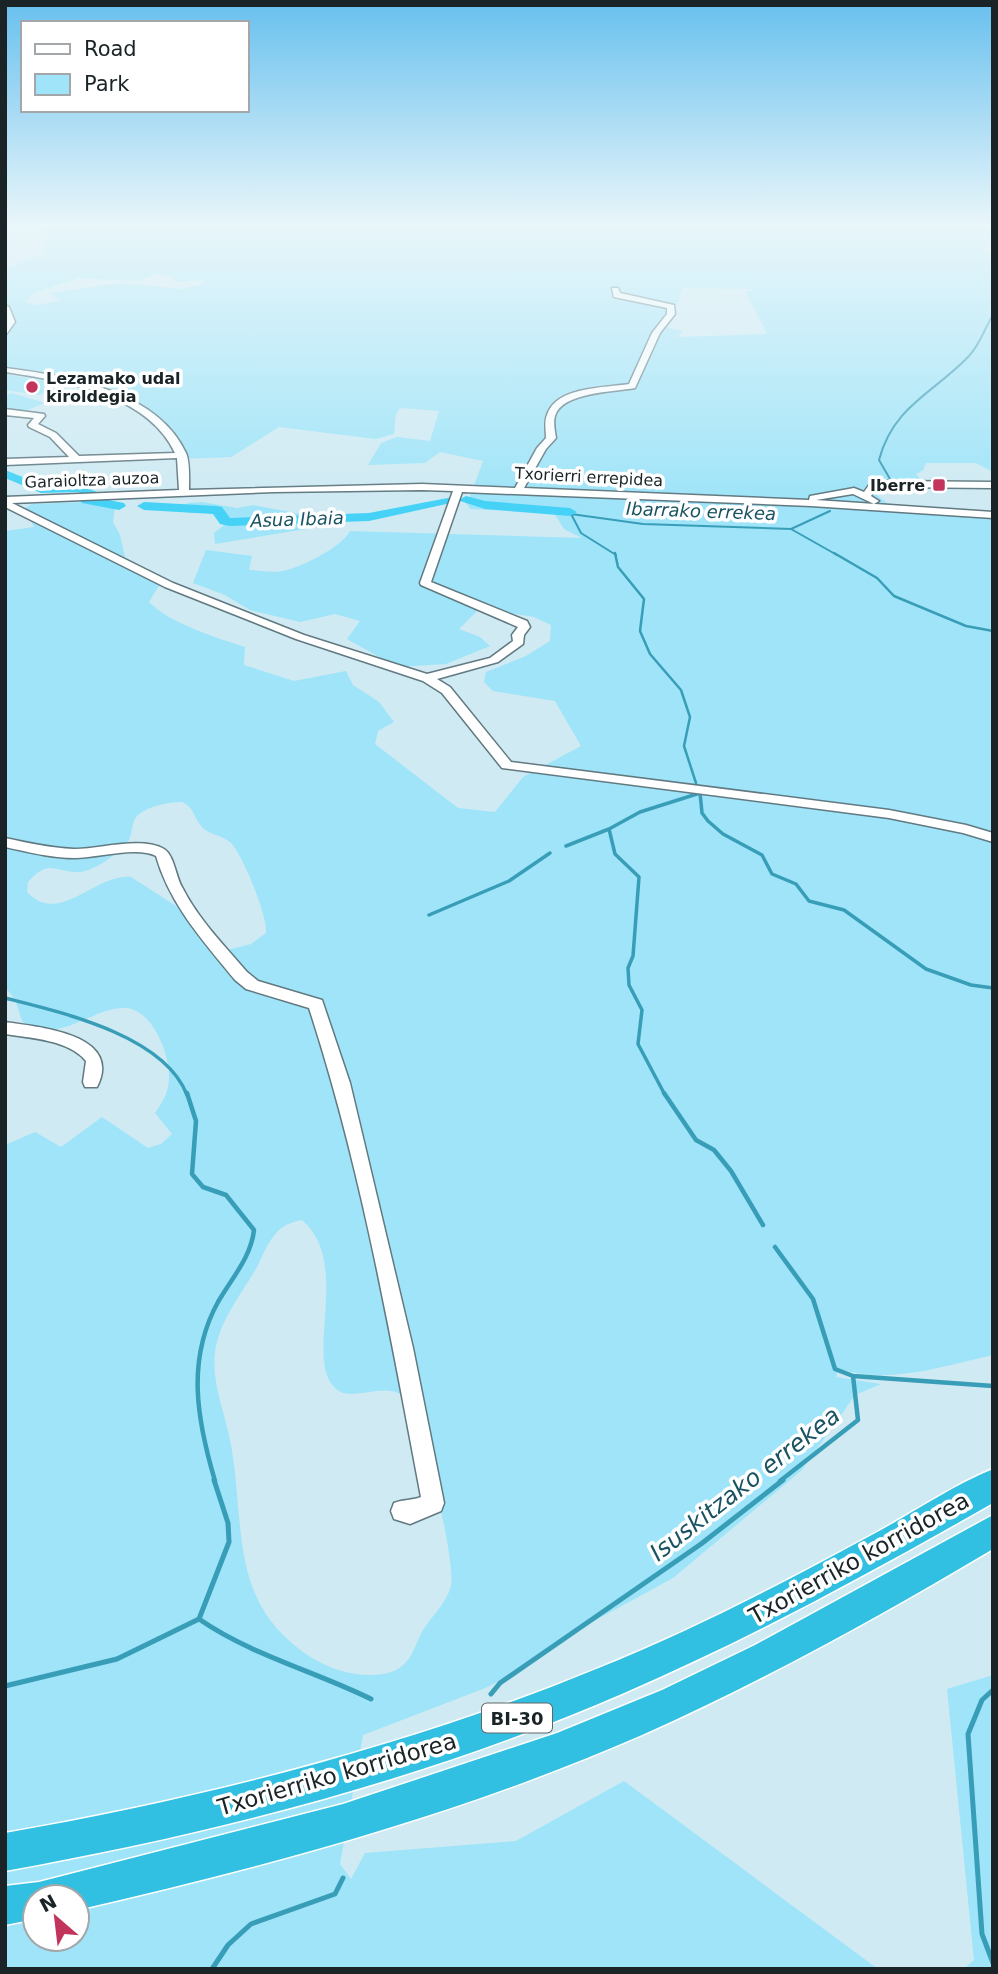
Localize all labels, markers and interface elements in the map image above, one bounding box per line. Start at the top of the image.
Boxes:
legend [21,21,248,112]
text: Road [84,37,137,61]
text: Park [84,72,130,96]
place label: Lezamako udal kiroldegia [46,369,181,406]
marker: Lezamako udal kiroldegia [24,379,40,395]
street label: Txorierri errepidea [513,464,664,490]
street label: Garaioltza auzoa [24,468,160,492]
place label: Iberre [870,476,925,495]
marker: Iberre [931,477,947,493]
water label: Ibarrako errekea [626,498,776,524]
water label: Asua Ibaia [249,507,344,531]
water label: Isuskitzako errekea [644,1401,846,1567]
street label: Txorierriko korridorea [744,1487,973,1630]
road number: BI-30 [482,1703,552,1732]
street label: Txorierriko korridorea [214,1727,459,1821]
north arrow [21,1883,91,1953]
text: N [36,1890,60,1916]

